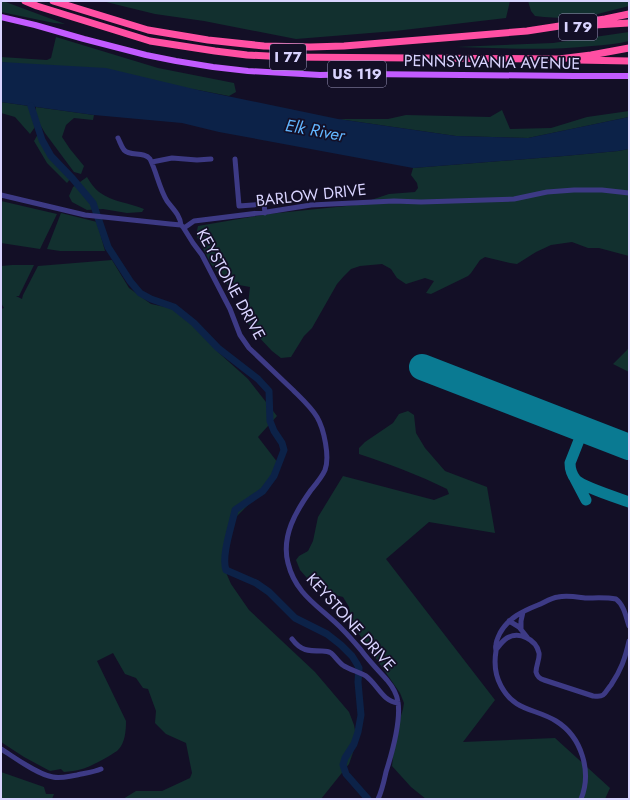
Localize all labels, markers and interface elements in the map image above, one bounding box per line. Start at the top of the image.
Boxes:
road number: I 79 [559,14,597,40]
road number: I 77 [270,44,306,70]
street label: PENNSYLVANIA AVENUE [404,49,580,75]
road number: US 119 [328,61,386,87]
water label: Elk River [283,113,348,147]
street label: BARLOW DRIVE [255,178,367,212]
street label: KEYSTONE DRIVE [191,224,271,344]
street label: KEYSTONE DRIVE [301,568,401,676]

